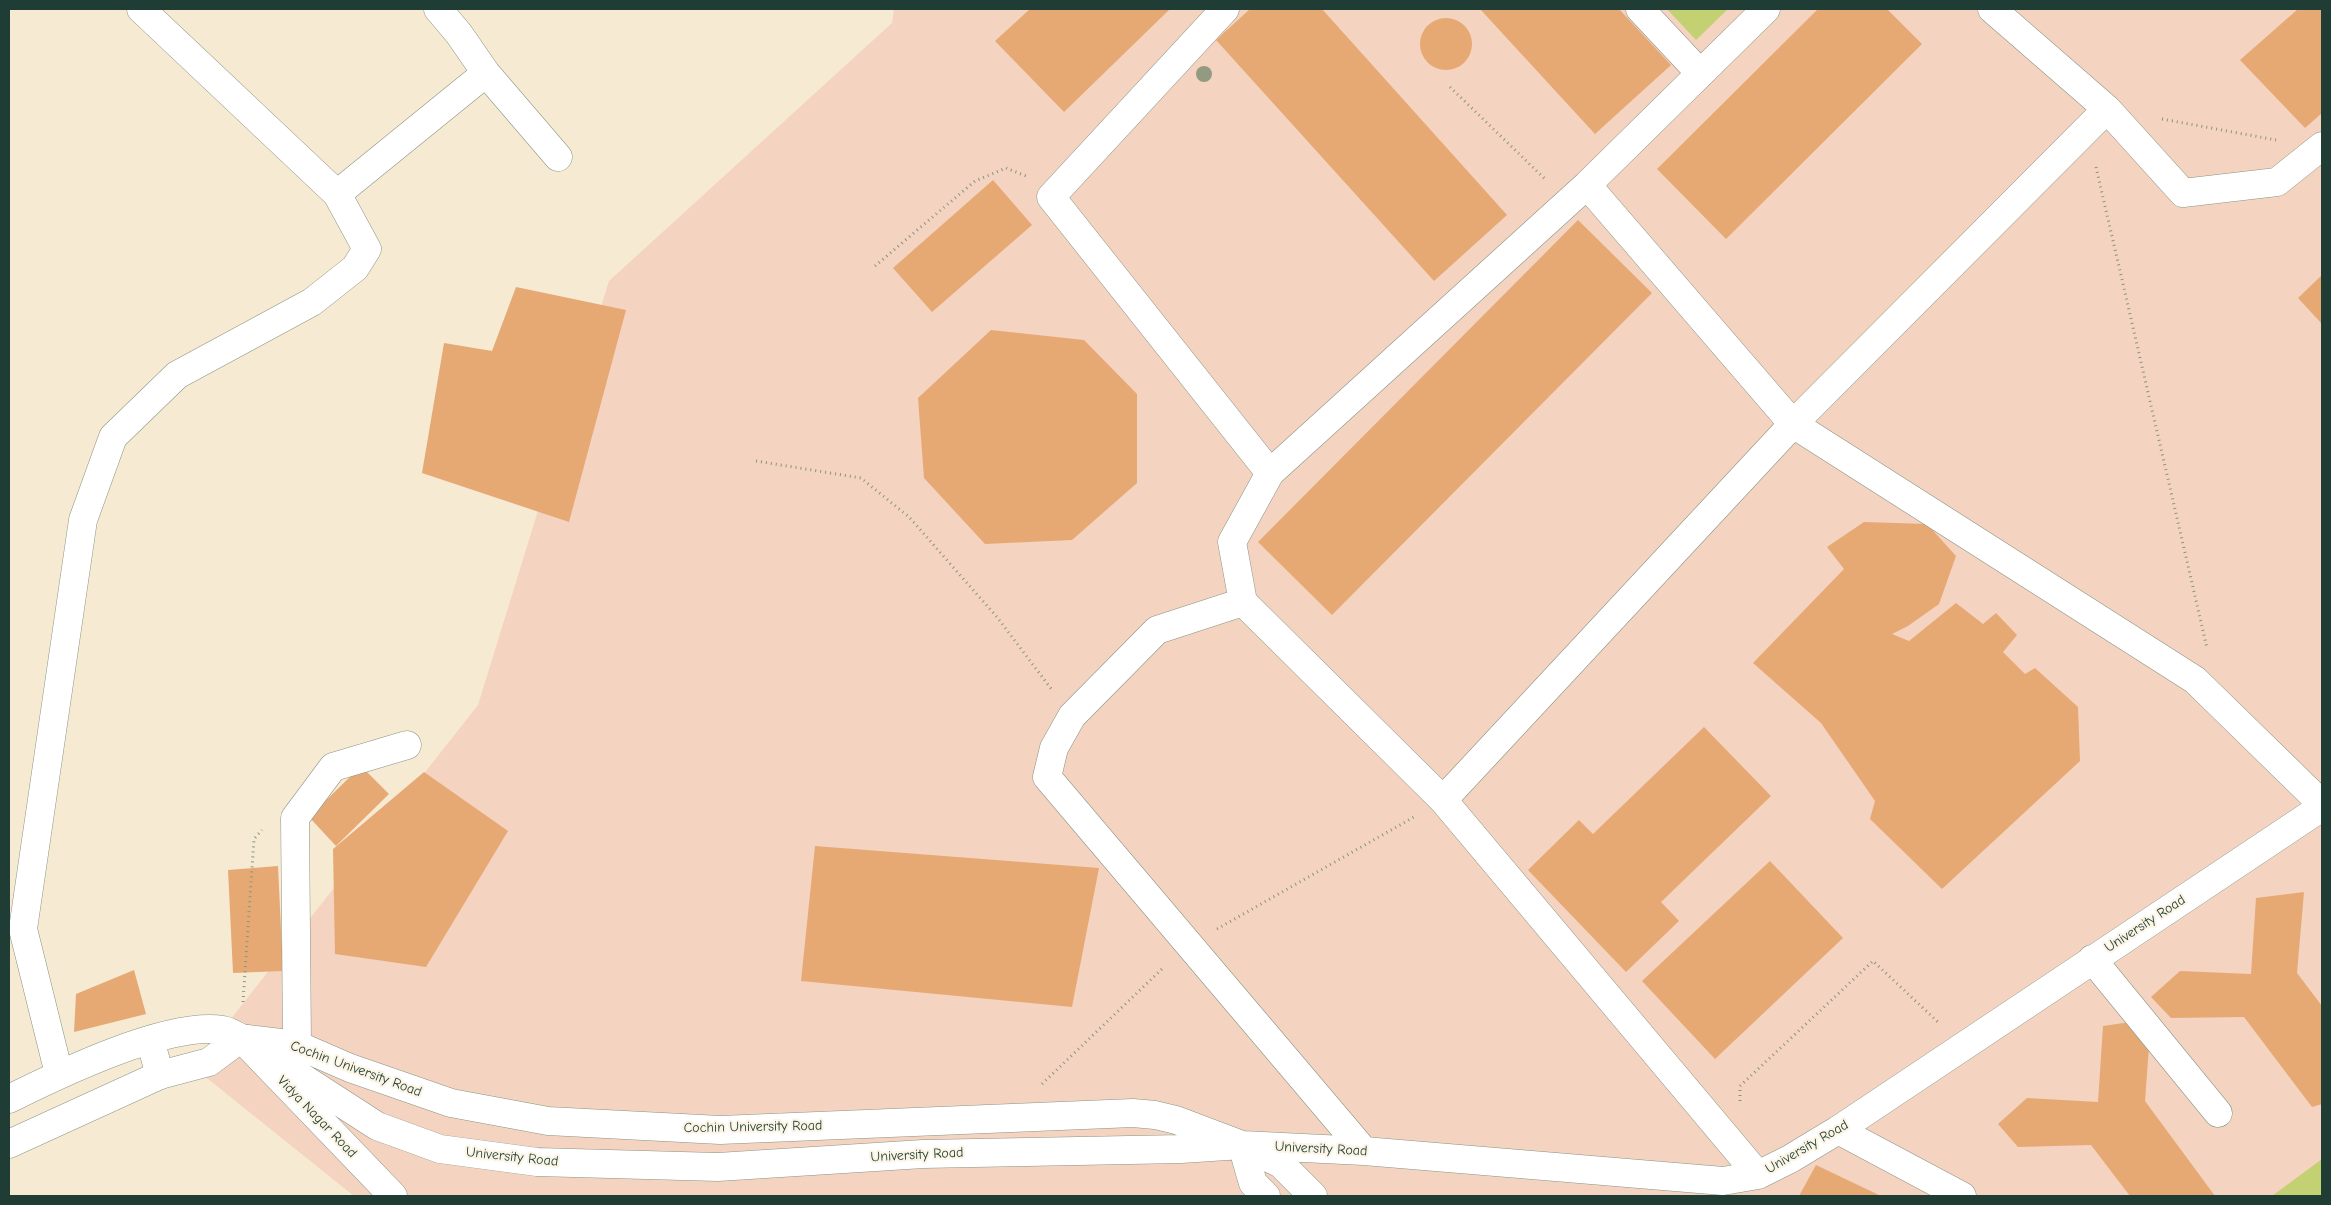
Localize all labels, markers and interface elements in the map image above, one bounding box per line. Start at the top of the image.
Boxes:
street label: University Road [2101,892,2189,956]
street label: Cochin University Road [288,1037,424,1101]
street label: Vidya Nagar Road [274,1072,360,1162]
street label: University Road [1763,1116,1851,1178]
street label: Cochin University Road [683,1117,823,1137]
street label: University Road [1274,1138,1368,1160]
street label: University Road [465,1144,559,1170]
street label: University Road [870,1144,964,1166]

